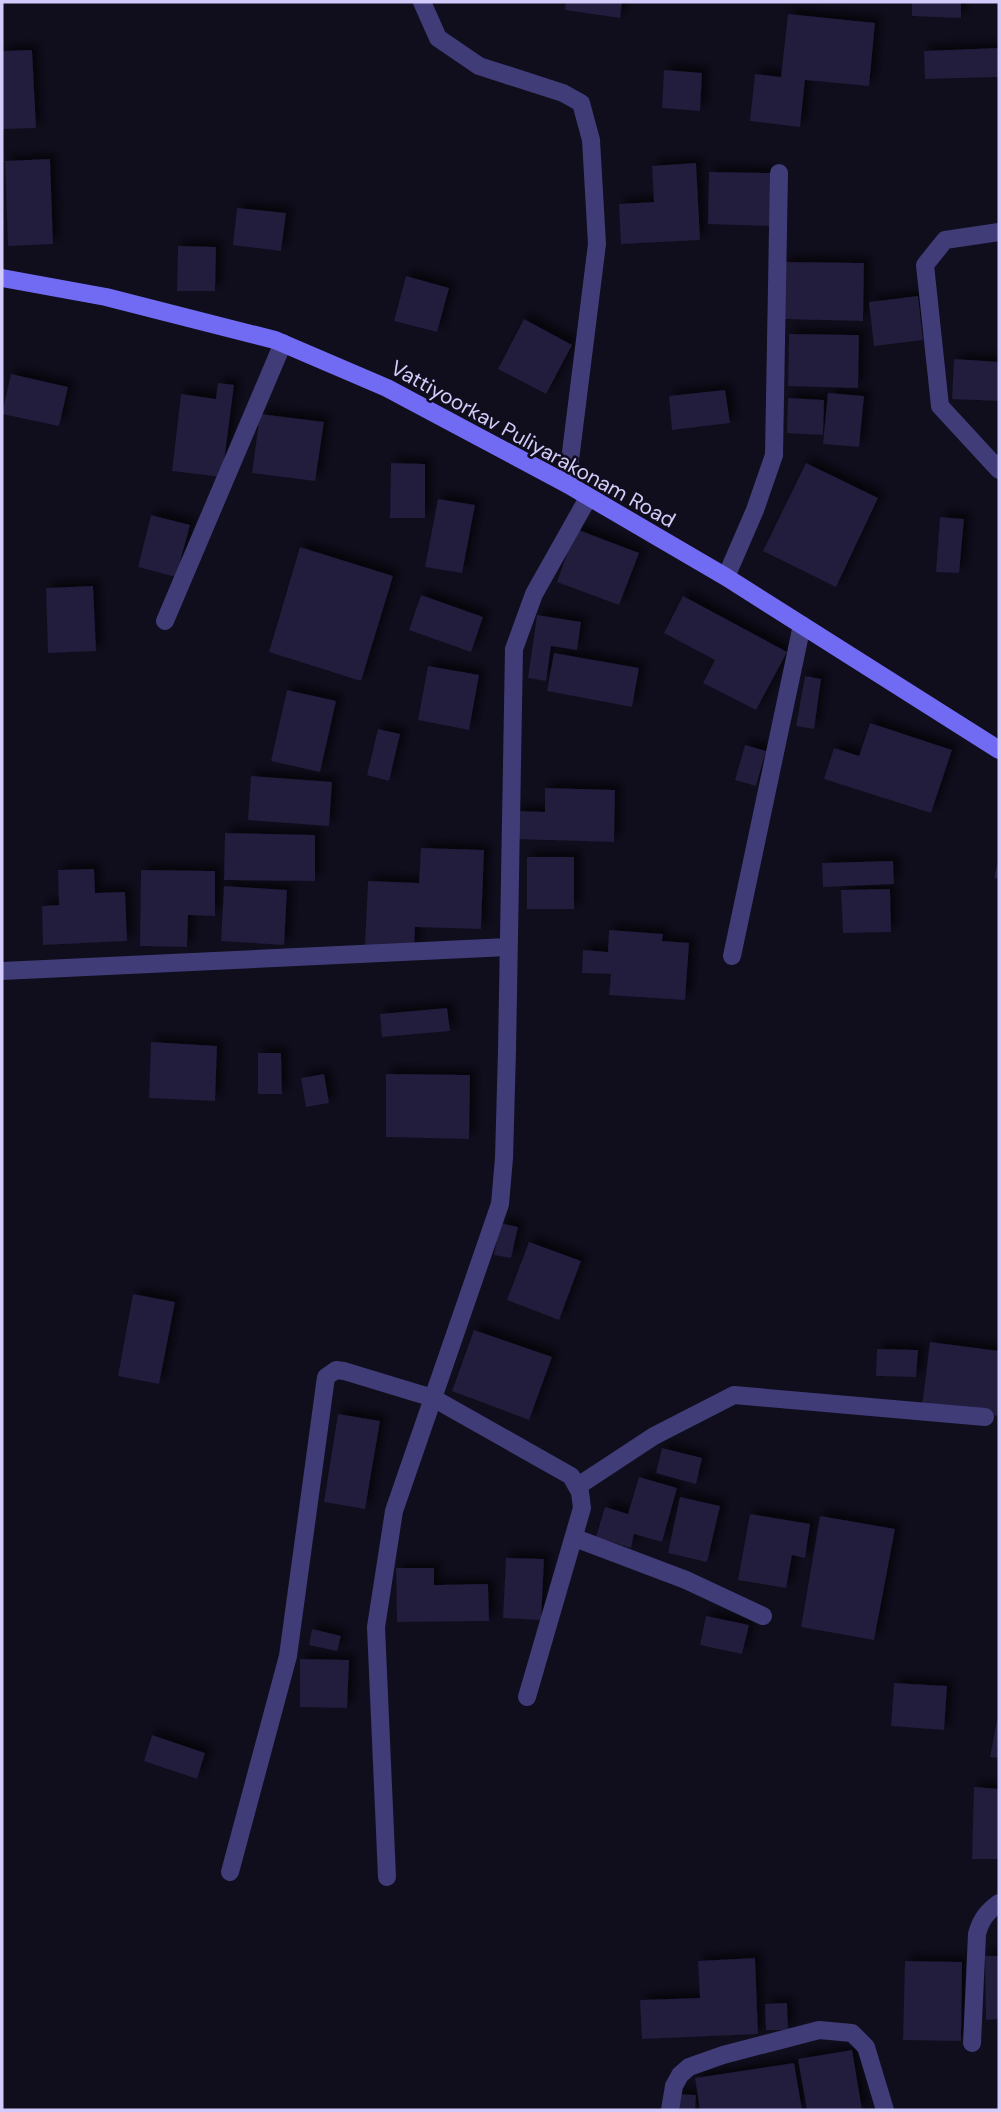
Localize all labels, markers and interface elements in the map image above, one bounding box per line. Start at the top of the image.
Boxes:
street label: Vattiyoorkav Puliyarakonam Road [386,354,680,534]

